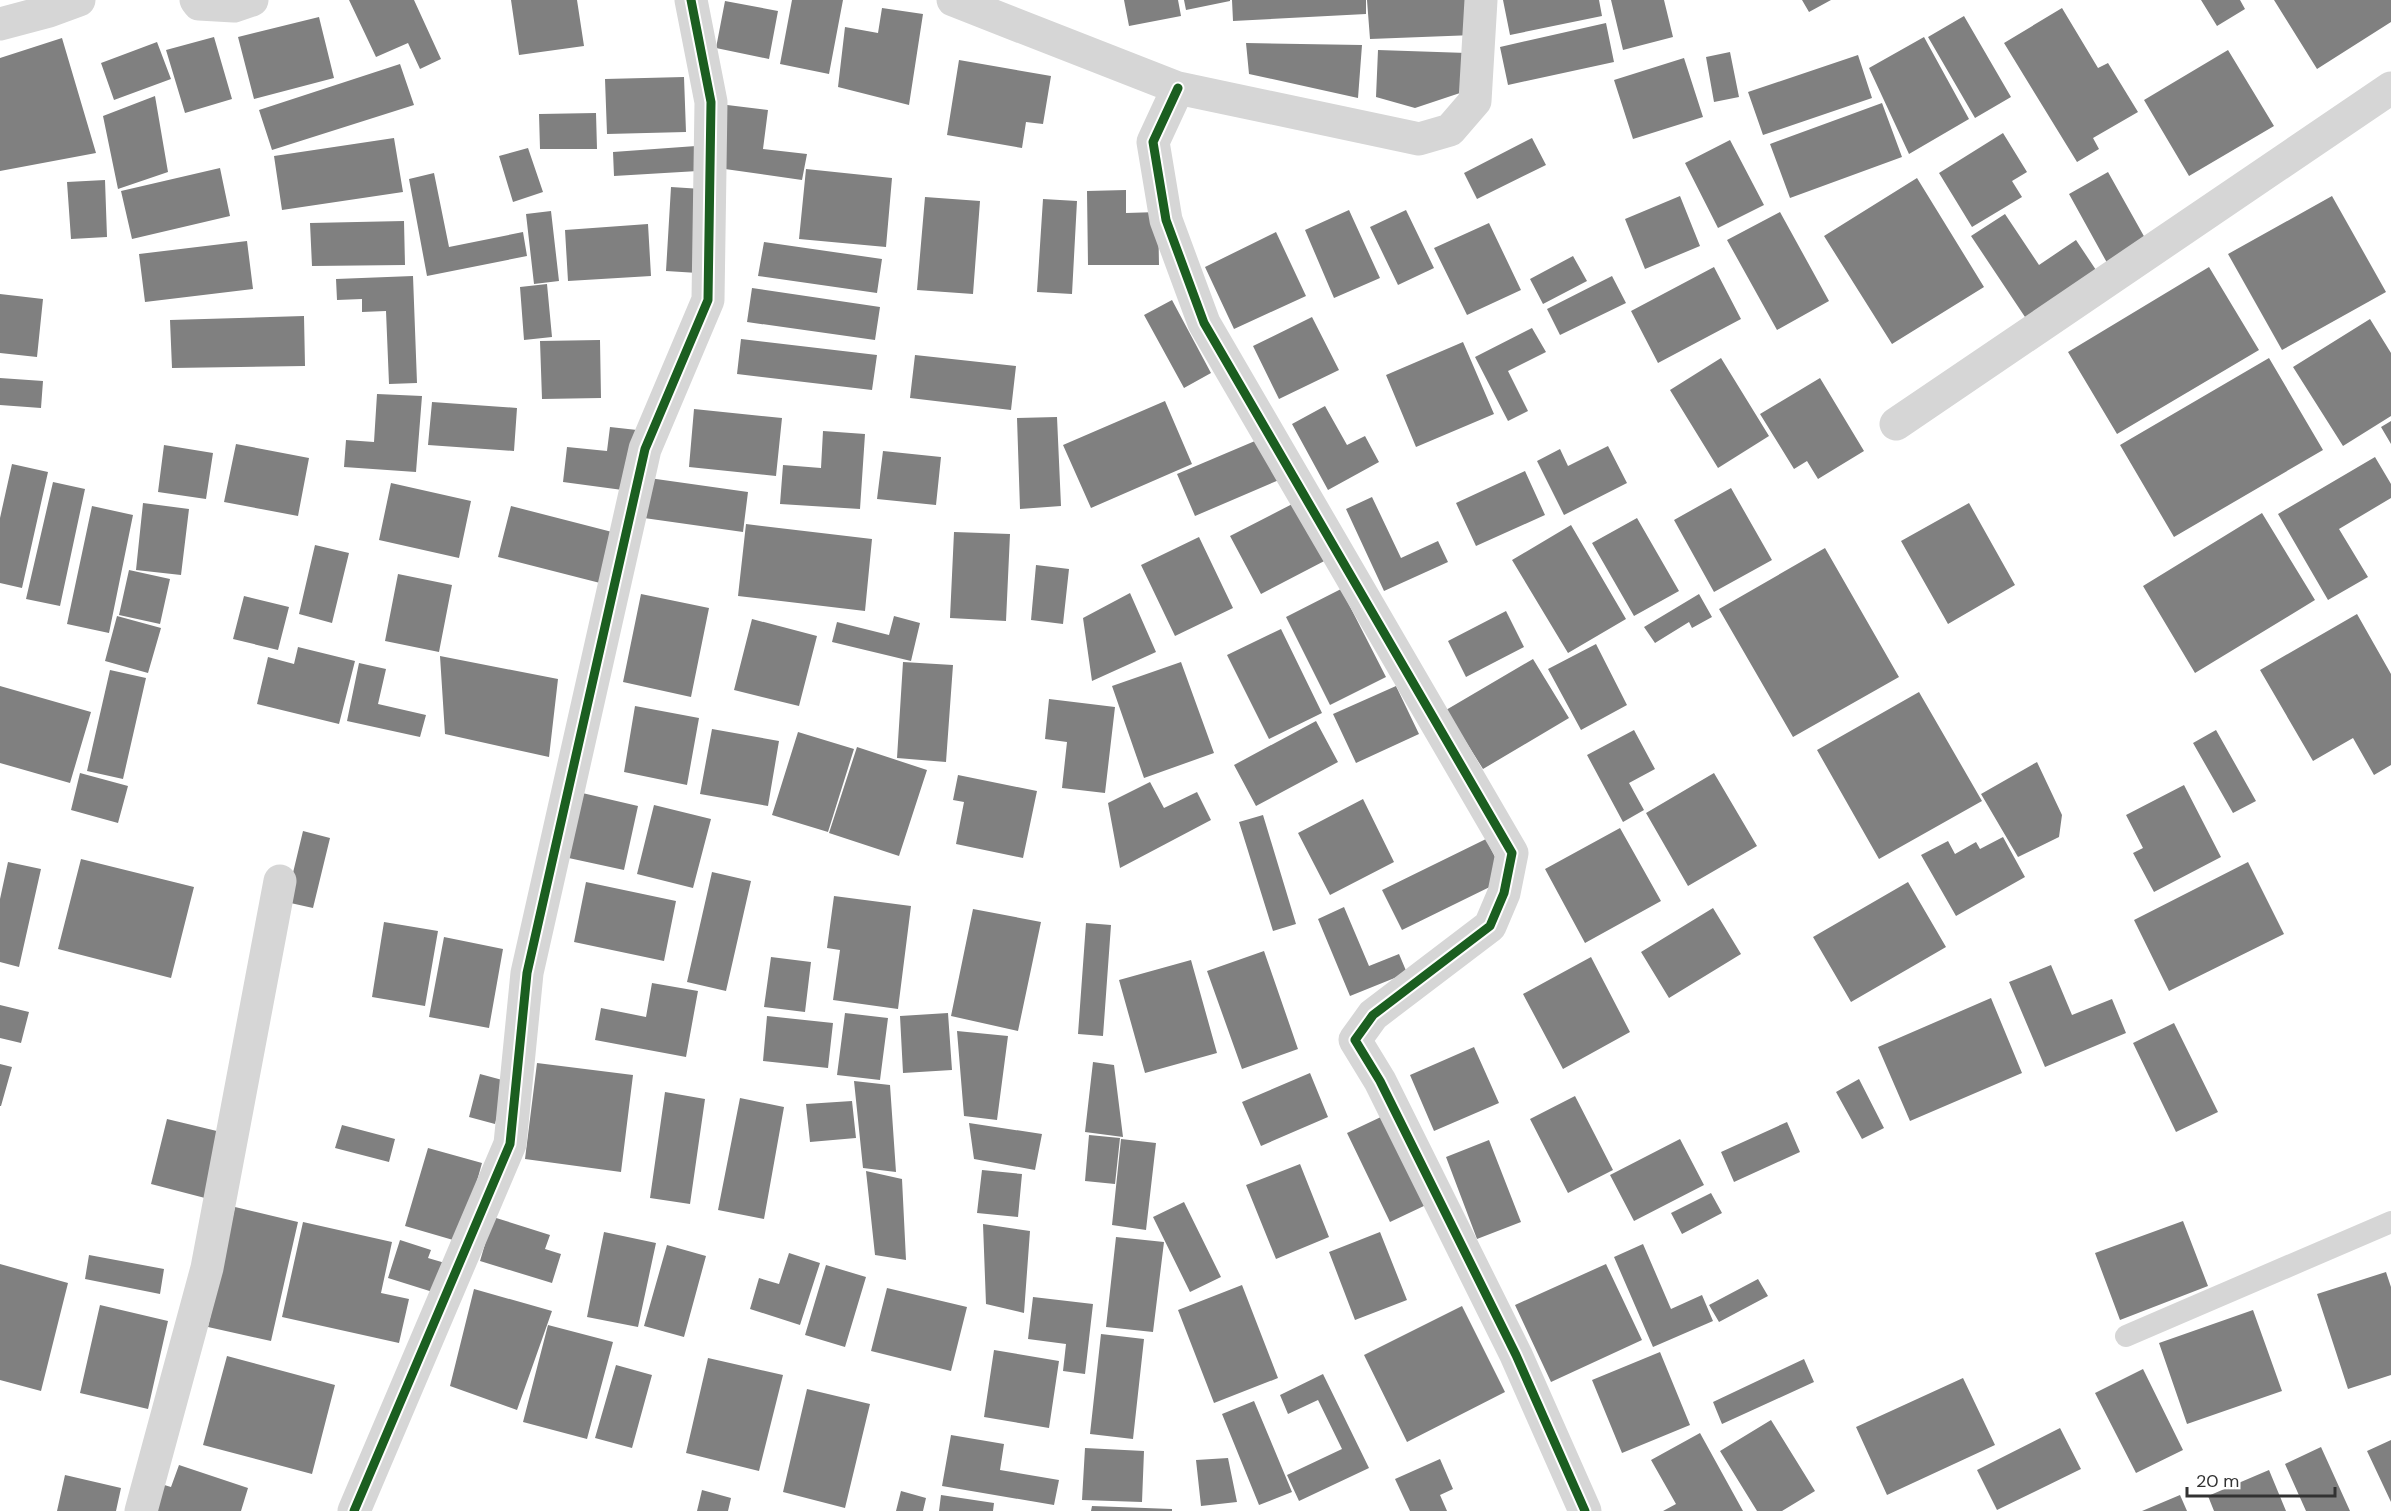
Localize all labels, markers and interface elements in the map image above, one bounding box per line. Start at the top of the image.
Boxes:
scale bar [2187,1460,2336,1498]
text: 20 m [2196,1469,2239,1493]

